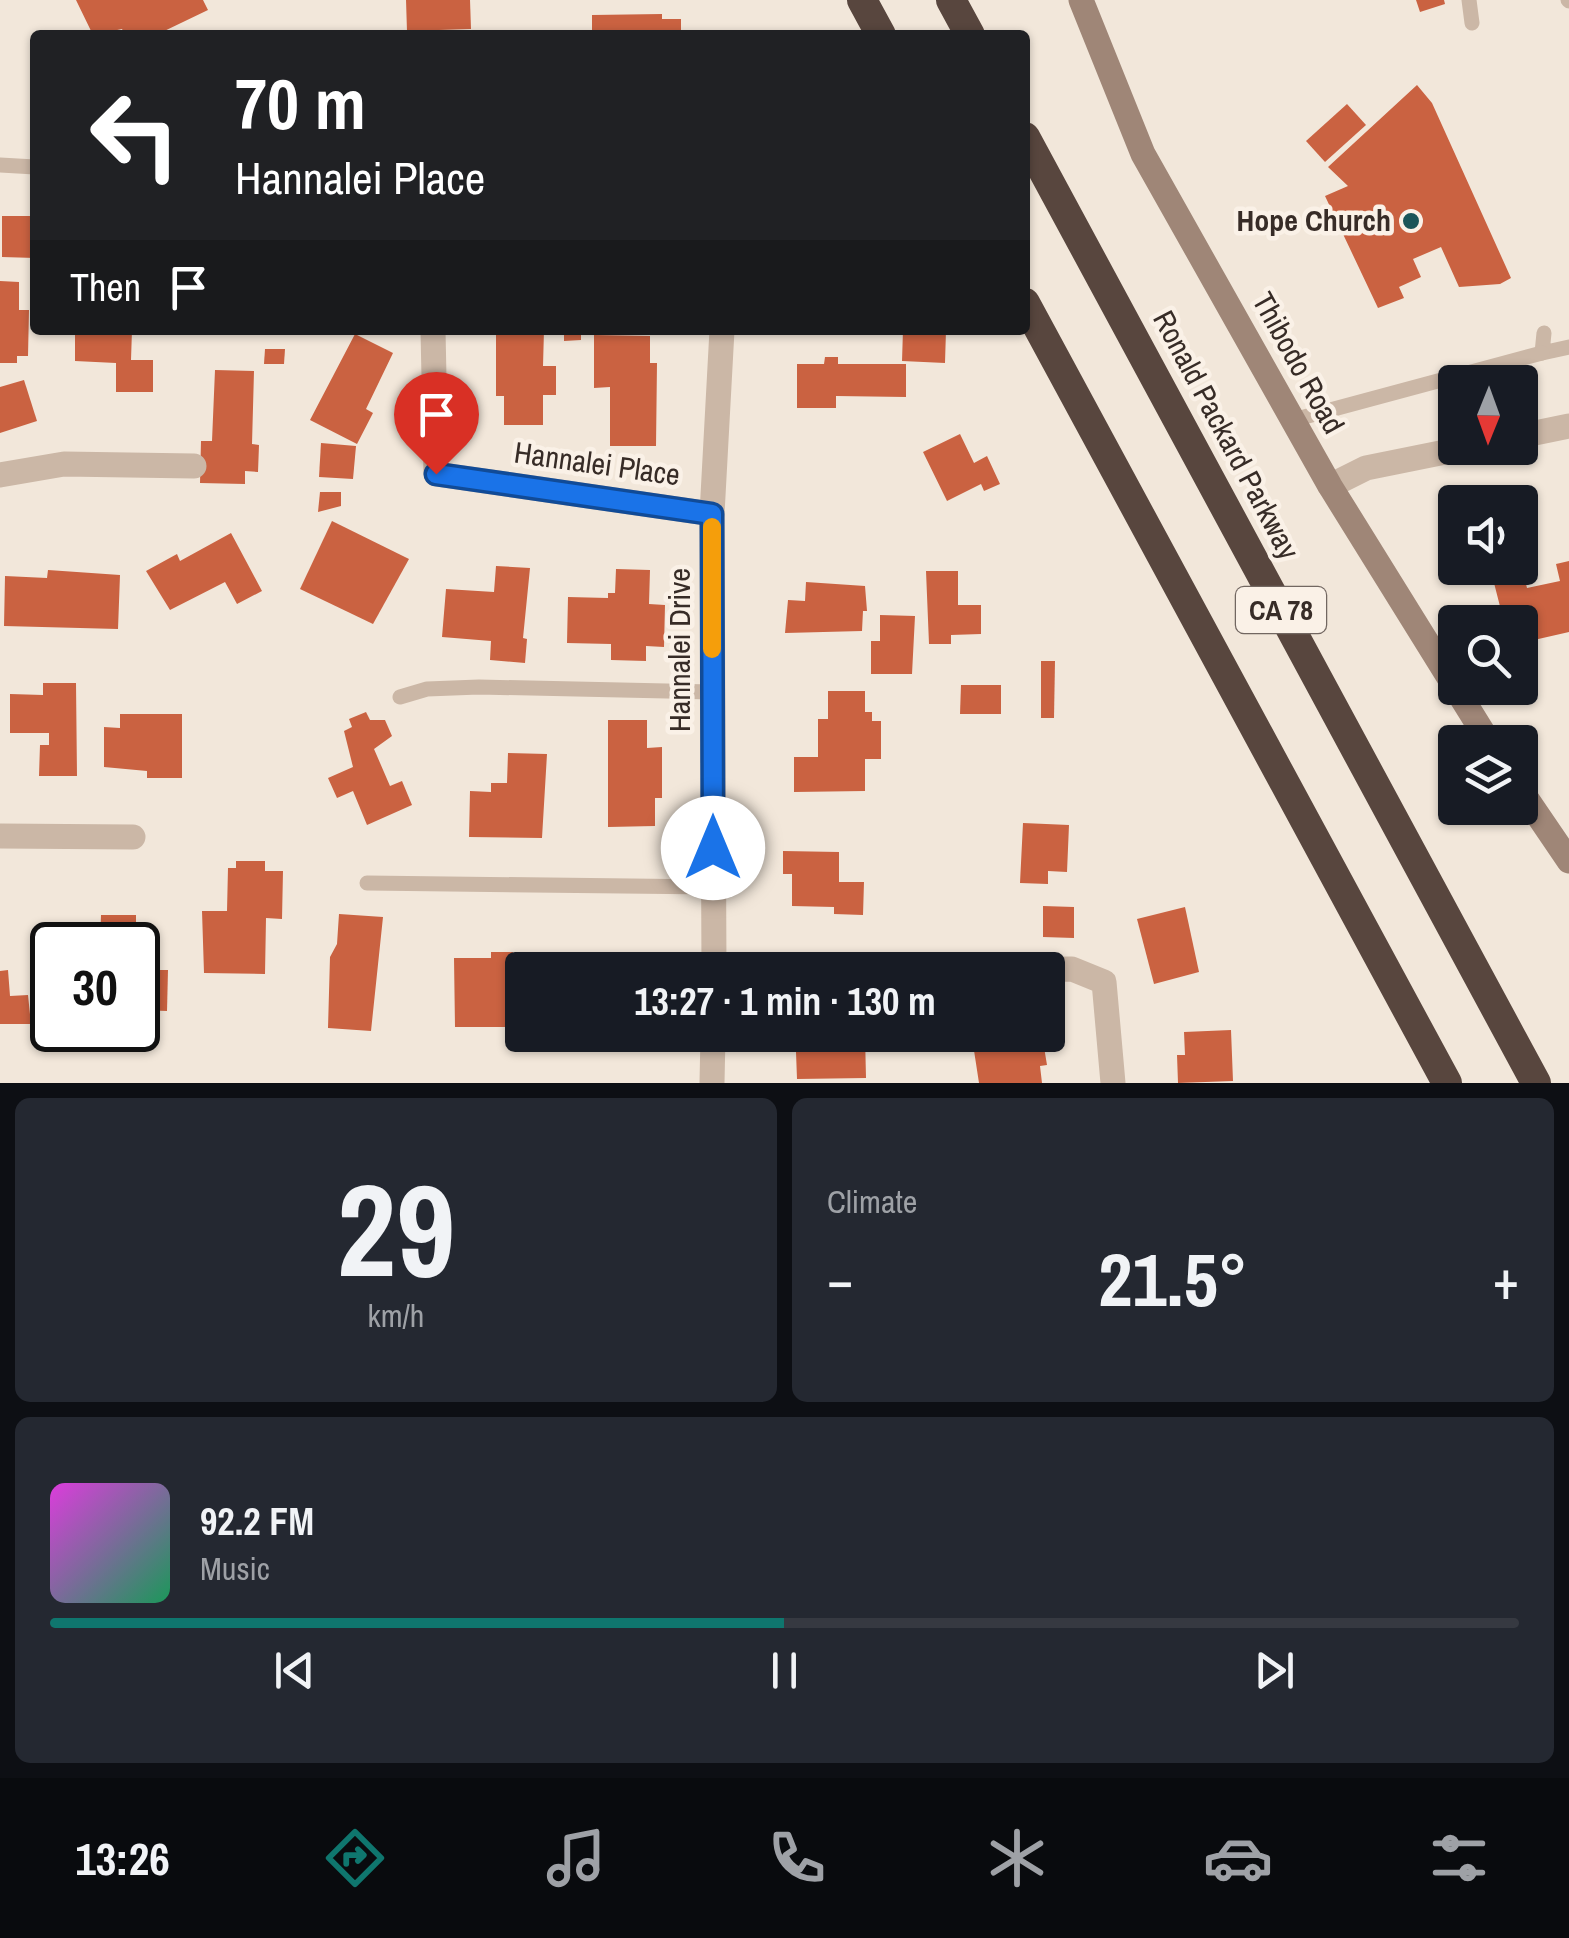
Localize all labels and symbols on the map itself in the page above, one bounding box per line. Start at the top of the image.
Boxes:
place label: Hope Church [1237,200,1391,240]
marker: Hope Church [1400,210,1422,232]
street label: Thibodo Road [1244,285,1354,440]
street label: Ronald Packard Parkway [1144,303,1310,566]
north arrow [1438,365,1538,465]
pin [394,372,479,475]
street label: Hannalei Place [512,432,683,494]
street label: Hannalei Drive [659,568,699,732]
road number: CA 78 [1236,587,1326,633]
position arrow [661,796,765,900]
speed limit sign: 30 [30,922,160,1052]

